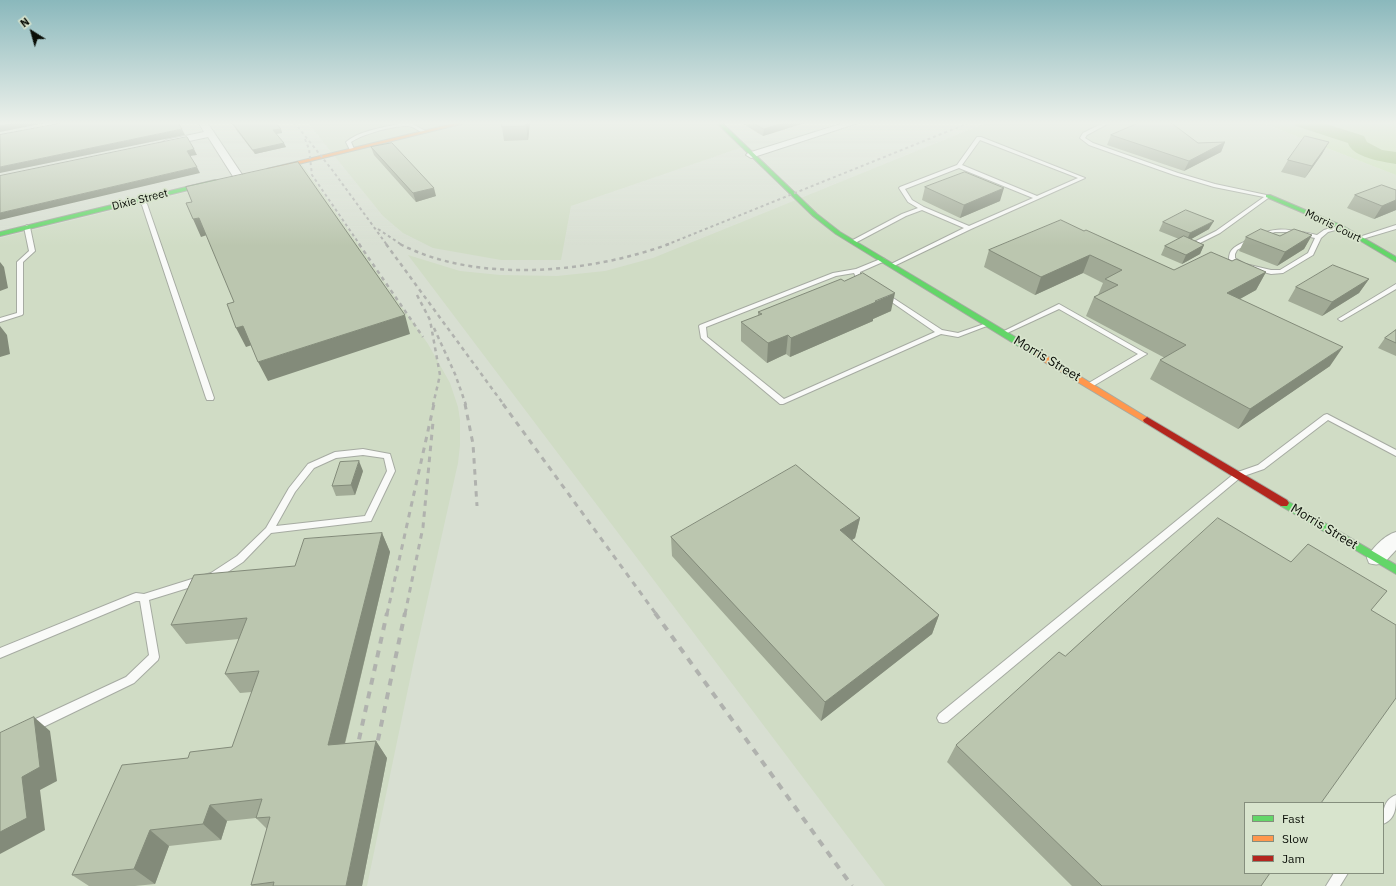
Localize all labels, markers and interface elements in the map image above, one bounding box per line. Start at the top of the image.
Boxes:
north arrow [12,12,52,52]
text: N [17,14,32,30]
street label: Dixie Street [111,187,169,213]
street label: Morris Court [1303,207,1363,245]
street label: Morris Street [1011,333,1083,385]
street label: Morris Street [1288,501,1360,553]
legend [1244,802,1384,874]
text: Fast [1282,811,1305,826]
text: Slow [1282,831,1308,846]
text: Jam [1282,851,1305,866]

